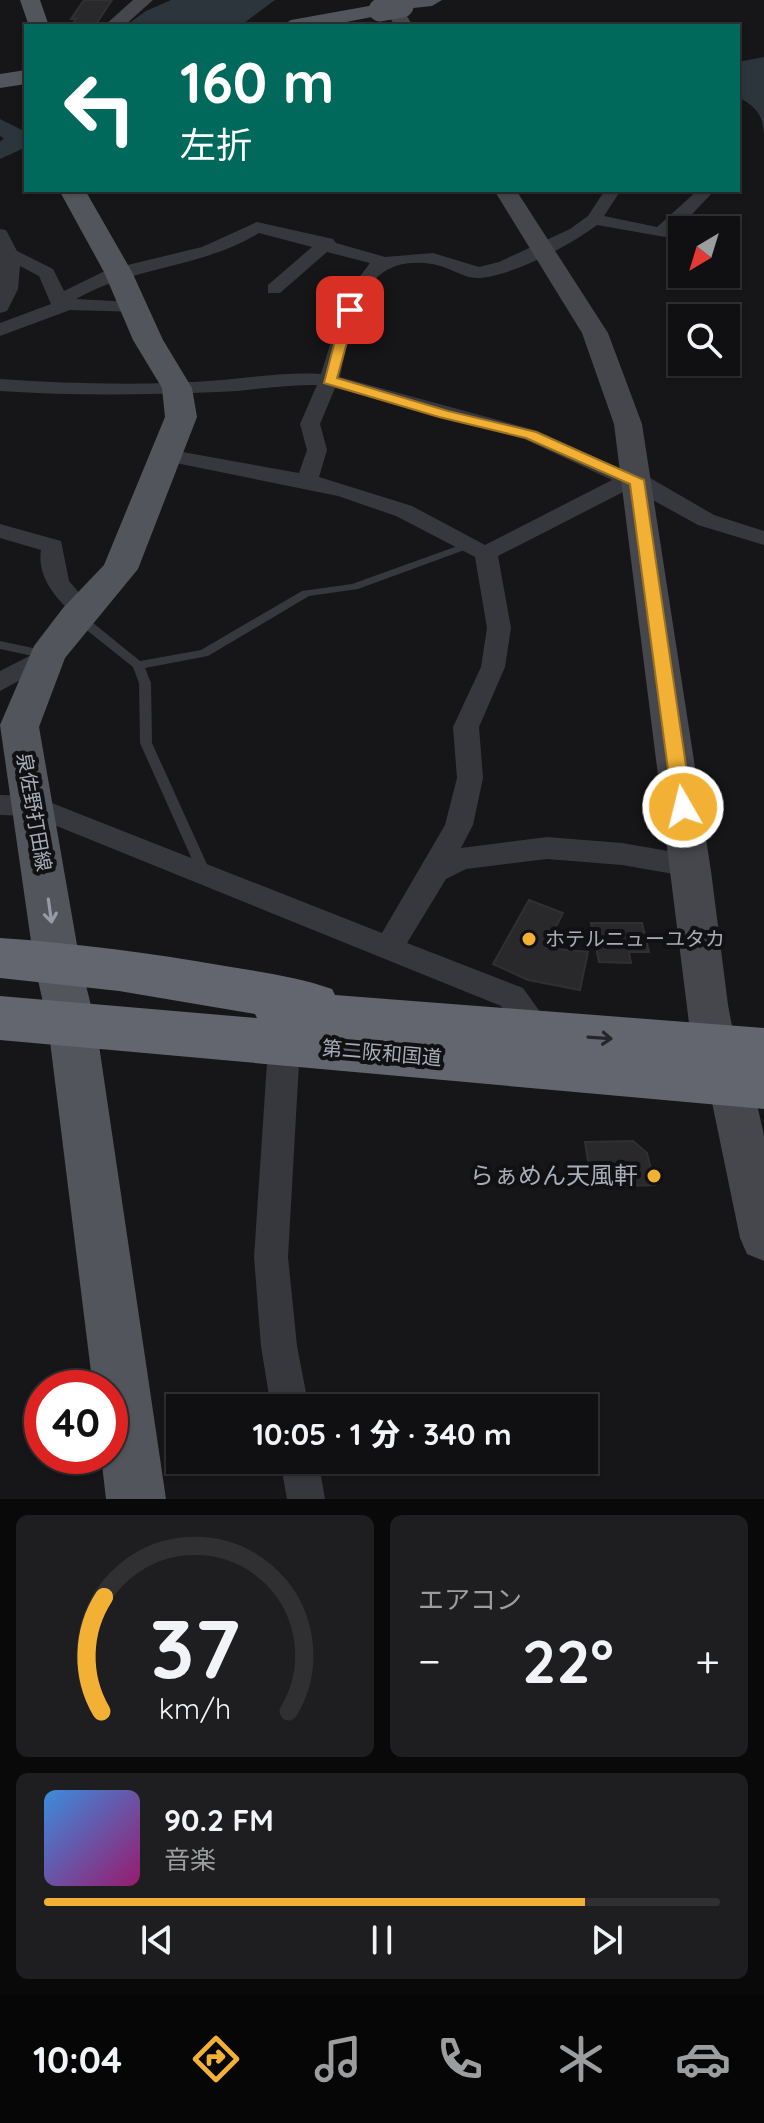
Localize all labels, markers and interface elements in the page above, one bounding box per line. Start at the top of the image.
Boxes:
text: 160 m [180,47,334,117]
icon: left [48,56,152,160]
text: 左折 [180,122,252,167]
north arrow [668,216,740,288]
map controls [668,216,740,376]
pin [316,276,384,344]
icon: arrive [328,288,372,332]
button: search [668,304,740,376]
street label: 泉佐野打田線 [12,751,57,873]
position arrow [641,765,725,849]
one-way arrow [43,898,58,923]
place label: ホテルニューユタカ [545,926,725,951]
marker: ホテルニューユタカ [520,930,538,948]
one-way arrow [586,1031,613,1046]
street label: 第二阪和国道 [321,1035,443,1070]
place label: らぁめん天風軒 [470,1160,638,1190]
marker: らぁめん天風軒 [645,1167,663,1185]
speed limit sign: 40 [24,1370,128,1474]
text: 10:05 · 1 分 · 340 m [252,1415,512,1453]
text: エアコン [418,1583,522,1616]
text: 37 [150,1595,240,1699]
text: 22° [522,1623,614,1698]
text: − [418,1633,441,1688]
text: + [695,1633,720,1688]
text: km/h [159,1690,231,1726]
text: 90.2 FM [164,1801,274,1839]
text: 音楽 [164,1843,216,1876]
icon: previous [135,1918,179,1962]
icon: pause [360,1918,404,1962]
icon: next [585,1918,629,1962]
icon: directions [188,2031,244,2087]
icon: music [310,2031,366,2087]
icon: phone [432,2031,488,2087]
icon: climate [553,2031,609,2087]
icon: car [675,2031,731,2087]
text: 10:04 [33,2037,122,2082]

